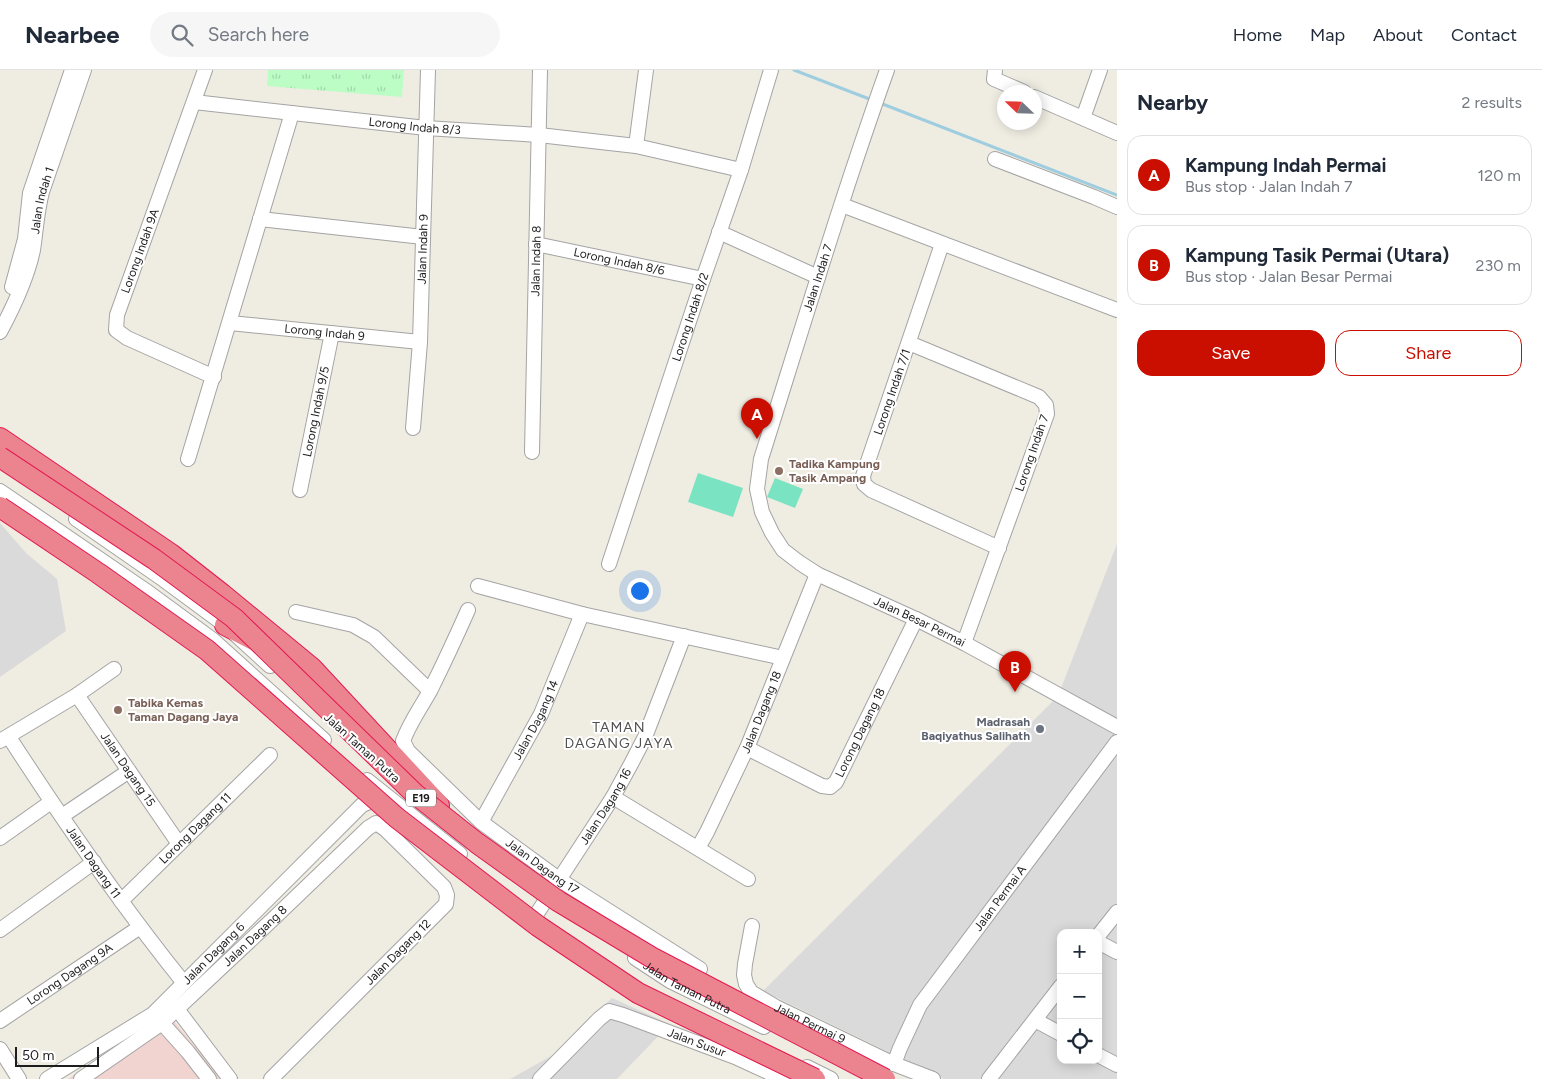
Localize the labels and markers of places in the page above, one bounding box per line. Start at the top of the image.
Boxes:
pin: A [741,398,773,439]
place label: Tadika Kampung Tasik Ampang [789,457,880,485]
marker: Tadika Kampung Tasik Ampang [773,465,785,477]
pin: B [999,651,1031,692]
place label: Tabika Kemas Taman Dagang Jaya [128,696,238,724]
marker: Tabika Kemas Taman Dagang Jaya [112,704,124,716]
place label: Madrasah Baqiyathus Salihath [921,715,1030,743]
marker: Madrasah Baqiyathus Salihath [1034,723,1046,735]

